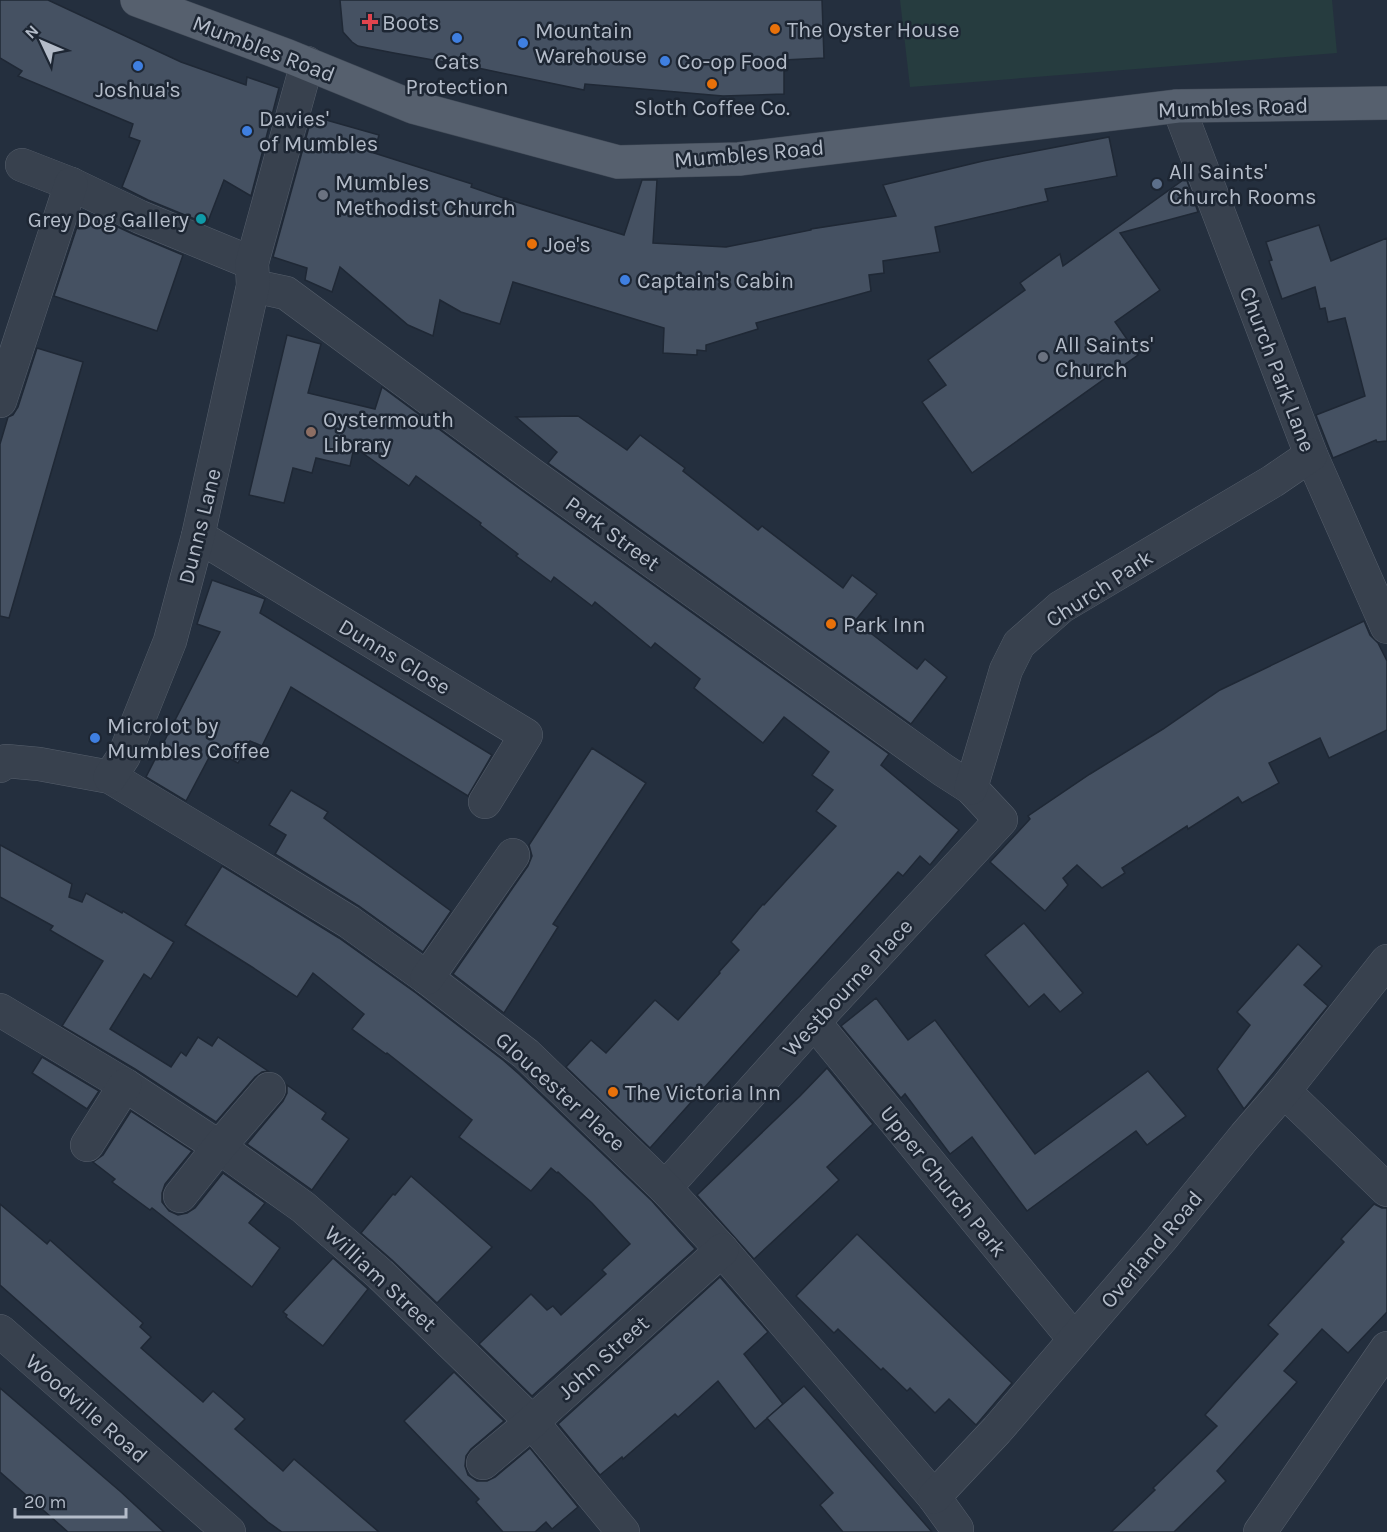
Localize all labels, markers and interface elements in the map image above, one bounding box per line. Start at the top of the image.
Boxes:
street label: Mumbles Road [189,10,339,88]
place label: Boots [382,10,440,36]
north arrow [12,12,72,72]
marker: Boots [363,15,377,29]
place label: The Oyster House [787,17,959,43]
place label: Mountain Warehouse [535,18,647,69]
text: N [21,21,42,43]
marker: The Oyster House [768,22,782,36]
marker: Cats Protection [450,31,464,45]
marker: Mountain Warehouse [516,36,530,50]
place label: Cats Protection [405,49,509,100]
place label: Co-op Food [677,49,788,75]
marker: Co-op Food [658,54,672,68]
marker: Joshua's [131,59,145,73]
place label: Joshua's [95,77,181,103]
marker: Sloth Coffee Co. [705,77,719,91]
street label: Mumbles Road [1157,92,1309,124]
place label: Sloth Coffee Co. [634,95,790,121]
place label: Davies' of Mumbles [259,106,378,157]
marker: Davies' of Mumbles [240,124,254,138]
street label: Mumbles Road [673,134,825,174]
place label: All Saints' Church Rooms [1169,159,1317,210]
place label: Mumbles Methodist Church [335,170,516,221]
marker: All Saints' Church Rooms [1150,177,1164,191]
marker: Mumbles Methodist Church [316,188,330,202]
place label: Grey Dog Gallery [28,207,189,233]
marker: Grey Dog Gallery [194,212,208,226]
place label: Joe's [544,232,591,258]
marker: Joe's [525,237,539,251]
place label: Captain's Cabin [637,268,794,294]
marker: Captain's Cabin [618,273,632,287]
street label: Church Park Lane [1234,283,1321,456]
place label: All Saints' Church [1055,332,1153,383]
marker: All Saints' Church [1036,350,1050,364]
place label: Oystermouth Library [323,407,454,458]
marker: Oystermouth Library [304,425,318,439]
street label: Dunns Lane [173,466,227,587]
street label: Park Street [560,491,665,577]
street label: Church Park [1041,545,1158,633]
place label: Park Inn [843,612,926,638]
street label: Dunns Close [334,613,455,700]
marker: Park Inn [824,617,838,631]
place label: Microlot by Mumbles Coffee [107,713,270,764]
marker: Microlot by Mumbles Coffee [88,731,102,745]
street label: Westbourne Place [777,913,918,1062]
street label: Gloucester Place [490,1027,631,1157]
place label: The Victoria Inn [625,1080,781,1106]
marker: The Victoria Inn [606,1085,620,1099]
street label: Upper Church Park [874,1101,1012,1263]
street label: Overland Road [1095,1186,1208,1314]
street label: William Street [319,1220,442,1337]
street label: John Street [553,1310,654,1405]
street label: Woodville Road [20,1349,153,1469]
scale bar [15,1481,126,1519]
text: 20 m [24,1491,66,1513]

